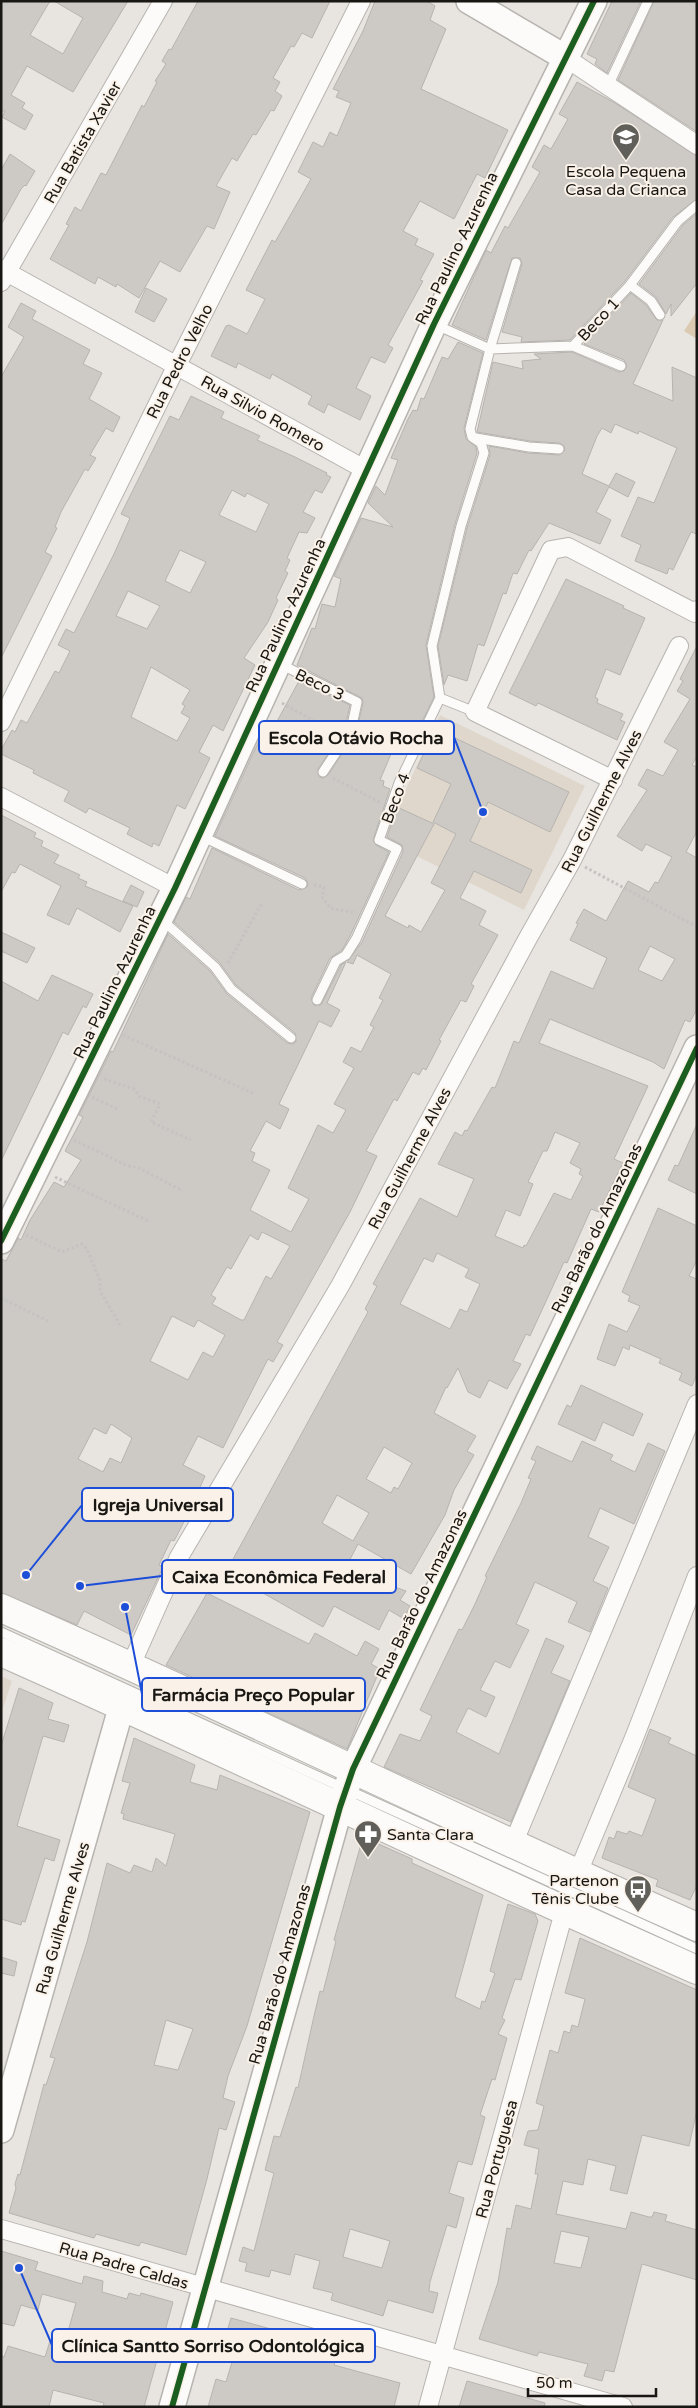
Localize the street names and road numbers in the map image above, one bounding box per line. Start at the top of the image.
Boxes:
street label: Rua Batista Xavier [40,77,127,207]
street label: Rua Paulino Azurenha [411,169,503,328]
street label: Beco 1 [574,294,624,346]
street label: Rua Pedro Velho [142,301,218,422]
street label: Rua Silvio Romero [197,371,328,456]
street label: Rua Paulino Azurenha [241,535,330,696]
street label: Beco 3 [292,664,348,705]
street label: Rua Guilherme Alves [557,727,647,876]
street label: Beco 4 [377,770,415,826]
street label: Rua Paulino Azurenha [69,903,161,1062]
street label: Rua Guilherme Alves [364,1084,456,1233]
street label: Rua Barão do Amazonas [547,1140,647,1317]
street label: Rua Barão do Amazonas [372,1506,472,1683]
street label: Rua Guilherme Alves [32,1840,94,1997]
street label: Rua Barão do Amazonas [245,1882,315,2067]
street label: Rua Portuguesa [472,2098,522,2221]
street label: Rua Padre Caldas [57,2238,191,2294]

